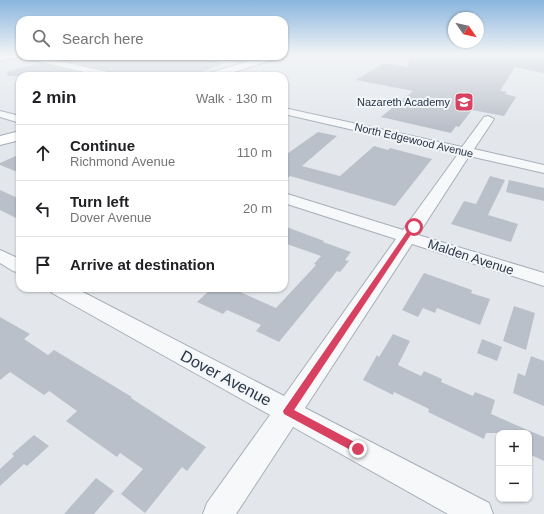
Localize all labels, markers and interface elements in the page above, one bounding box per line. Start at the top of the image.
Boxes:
north arrow [448,12,484,48]
search box [16,16,288,60]
icon: search [30,27,52,49]
text: Search here [62,30,144,47]
text: 2 min [32,88,76,107]
text: Walk · 130 m [196,91,272,106]
school or university icon: Nazareth Academy [453,91,475,113]
place label: Nazareth Academy [357,96,450,108]
street label: North Edgewood Avenue [353,120,475,160]
text: Continue [70,137,135,154]
icon: ahead [32,142,54,164]
text: 110 m [237,145,272,160]
text: Richmond Avenue [70,154,175,169]
text: Turn left [70,193,129,210]
icon: left [32,198,54,220]
text: 20 m [243,201,272,216]
text: Dover Avenue [70,210,151,225]
route start [405,218,423,236]
street label: Malden Avenue [426,236,516,278]
icon: arrive [32,254,54,276]
text: Arrive at destination [70,256,215,273]
street label: Dover Avenue [178,347,274,409]
map controls [496,430,532,502]
button: + [496,430,532,466]
route end [349,440,367,458]
button: − [496,466,532,502]

